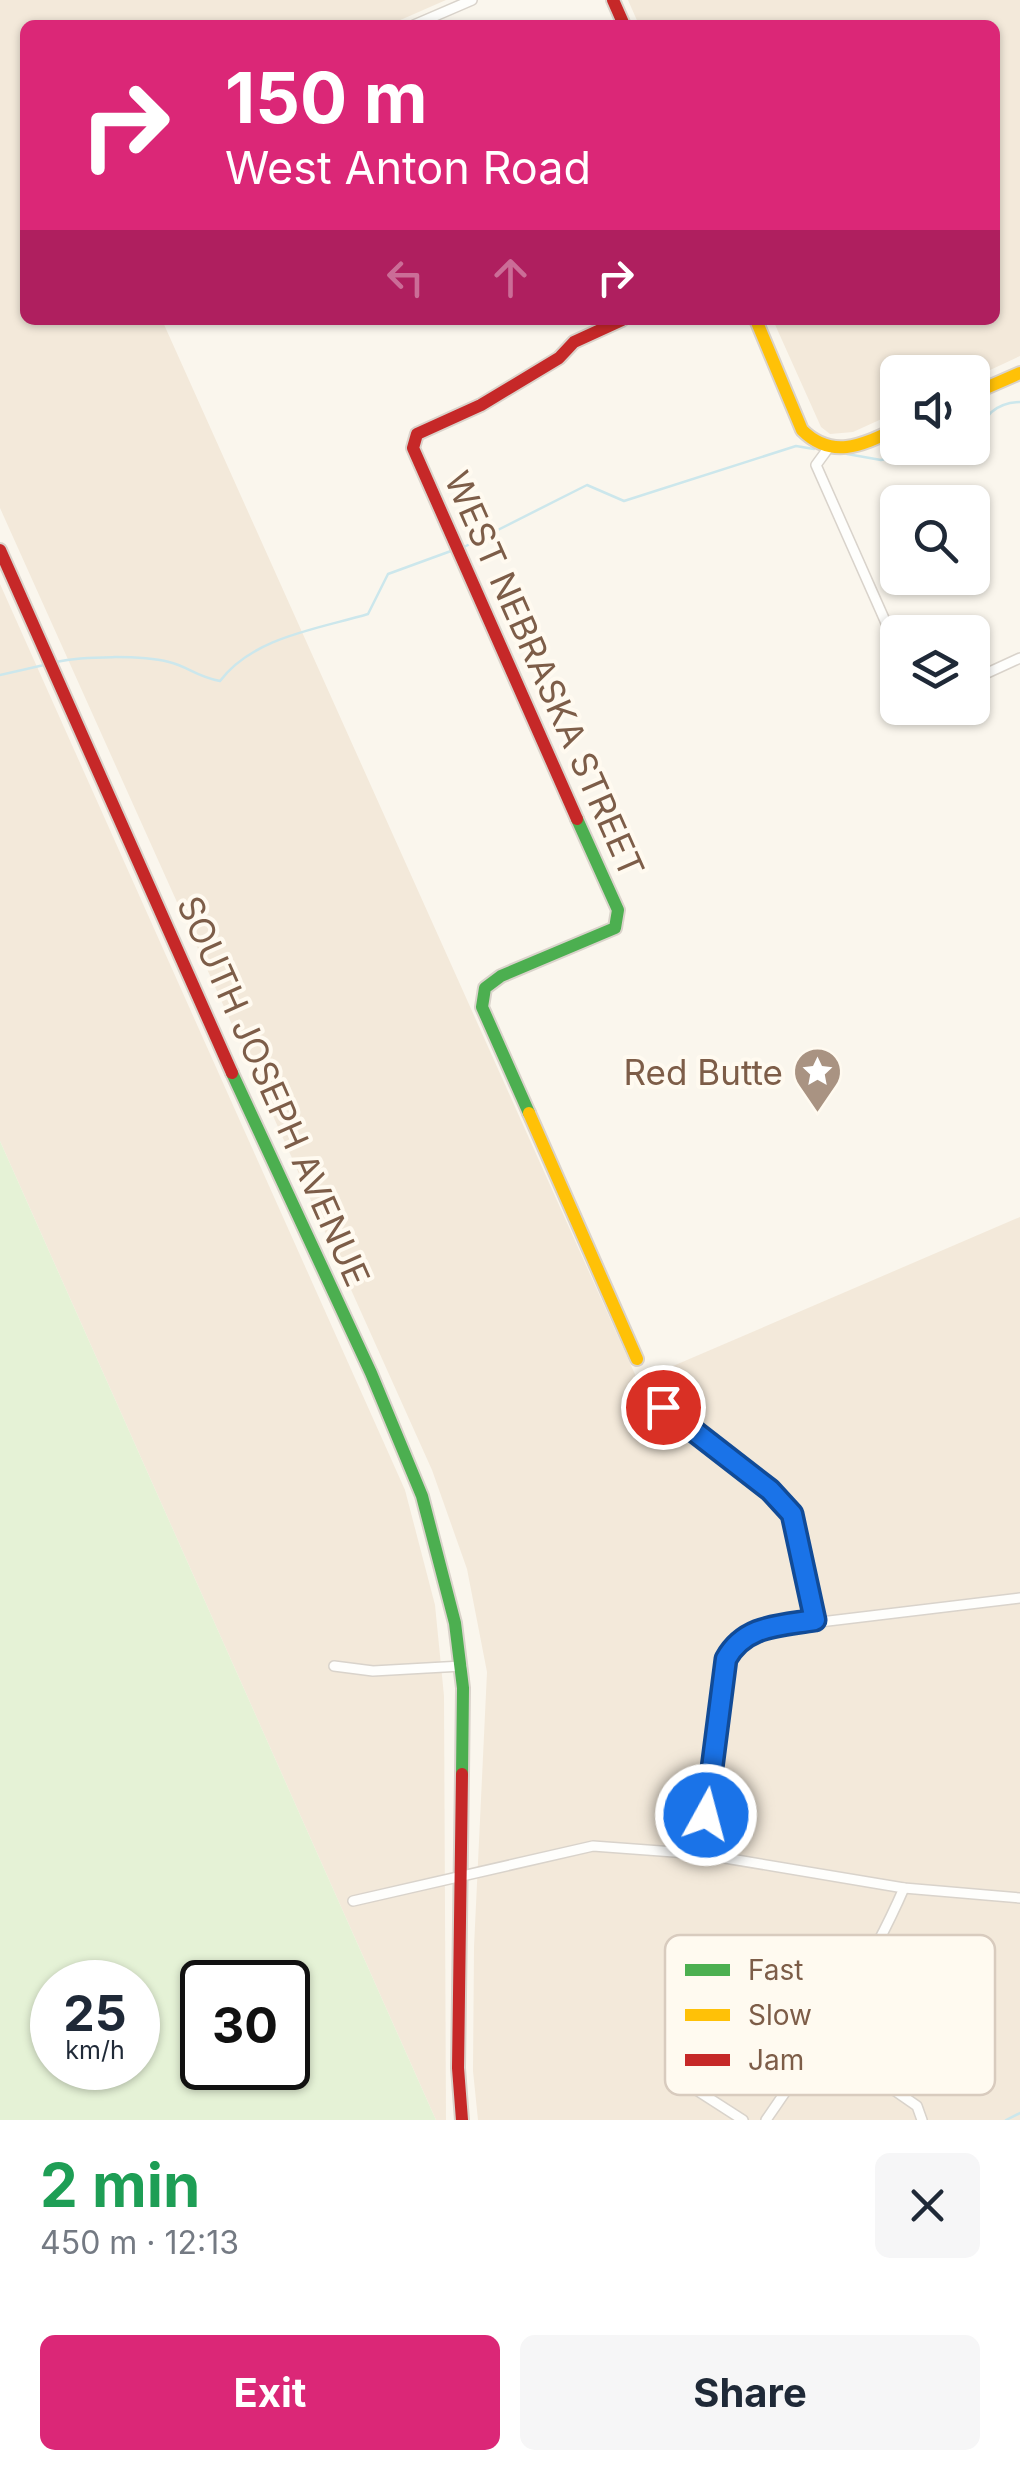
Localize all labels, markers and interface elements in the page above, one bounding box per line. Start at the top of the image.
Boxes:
text: 150 m [225,55,428,140]
icon: right [60,60,190,190]
text: West Anton Road [225,140,591,195]
icon: left [378,250,433,305]
icon: ahead [483,250,538,305]
icon: right [588,250,643,305]
map controls [880,355,990,725]
button: sound [880,355,990,465]
street label: WEST NEBRASKA STREET [436,465,654,883]
button: search [880,485,990,595]
button: layers [880,615,990,725]
street label: SOUTH JOSEPH AVENUE [169,889,379,1293]
place icon: Red Butte [792,1046,844,1114]
place label: Red Butte [624,1051,783,1093]
pin [621,1365,706,1450]
icon: arrive [636,1380,691,1435]
position arrow [654,1763,758,1867]
legend [665,1935,995,2095]
text: Fast [748,1953,804,1987]
speed limit sign: 30 [180,1960,310,2090]
text: 25 [63,1983,127,2043]
text: Slow [748,1998,812,2032]
text: km/h [65,2035,125,2065]
text: Jam [748,2043,804,2077]
text: 2 min [40,2149,200,2221]
button: close [875,2153,980,2258]
text: 450 m · 12:13 [40,2223,239,2262]
button: Exit [40,2335,500,2450]
button: Share [520,2335,980,2450]

